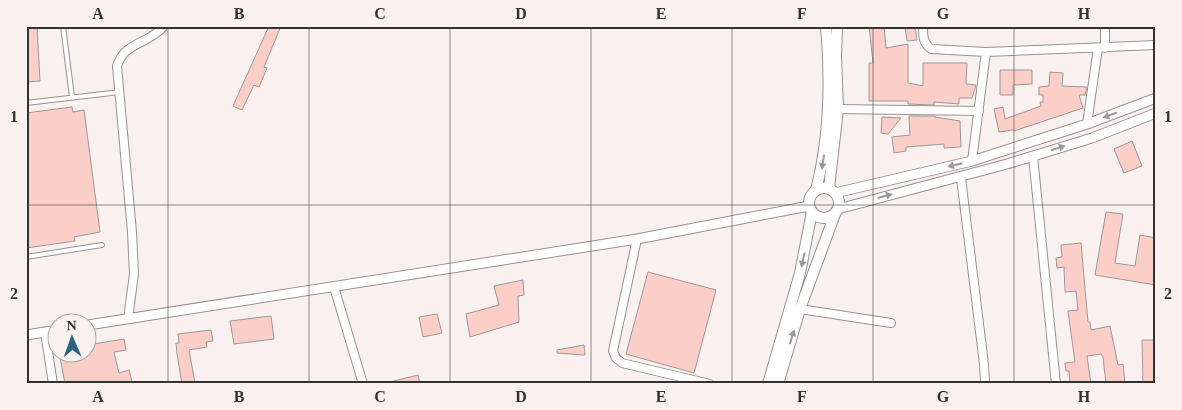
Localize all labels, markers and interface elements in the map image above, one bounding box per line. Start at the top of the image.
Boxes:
text: A [92,5,104,22]
text: B [234,5,245,22]
text: C [374,5,386,22]
text: D [515,5,527,22]
text: E [656,5,666,22]
text: F [797,5,807,22]
text: G [937,5,950,22]
text: H [1078,5,1091,22]
text: 1 [10,108,18,125]
text: 1 [1164,108,1172,125]
one-way arrow [1103,112,1117,120]
one-way arrow [1051,144,1066,151]
one-way arrow [818,154,826,170]
one-way arrow [948,161,963,169]
one-way arrow [877,192,893,200]
one-way arrow [799,252,807,267]
text: 2 [10,285,18,302]
text: 2 [1164,285,1172,302]
north arrow [48,312,98,362]
text: N [66,318,77,333]
one-way arrow [788,329,796,344]
text: A [92,388,104,405]
text: B [234,388,245,405]
text: C [374,388,386,405]
text: D [515,388,527,405]
text: E [656,388,666,405]
text: F [797,388,807,405]
text: G [937,388,950,405]
text: H [1078,388,1091,405]

